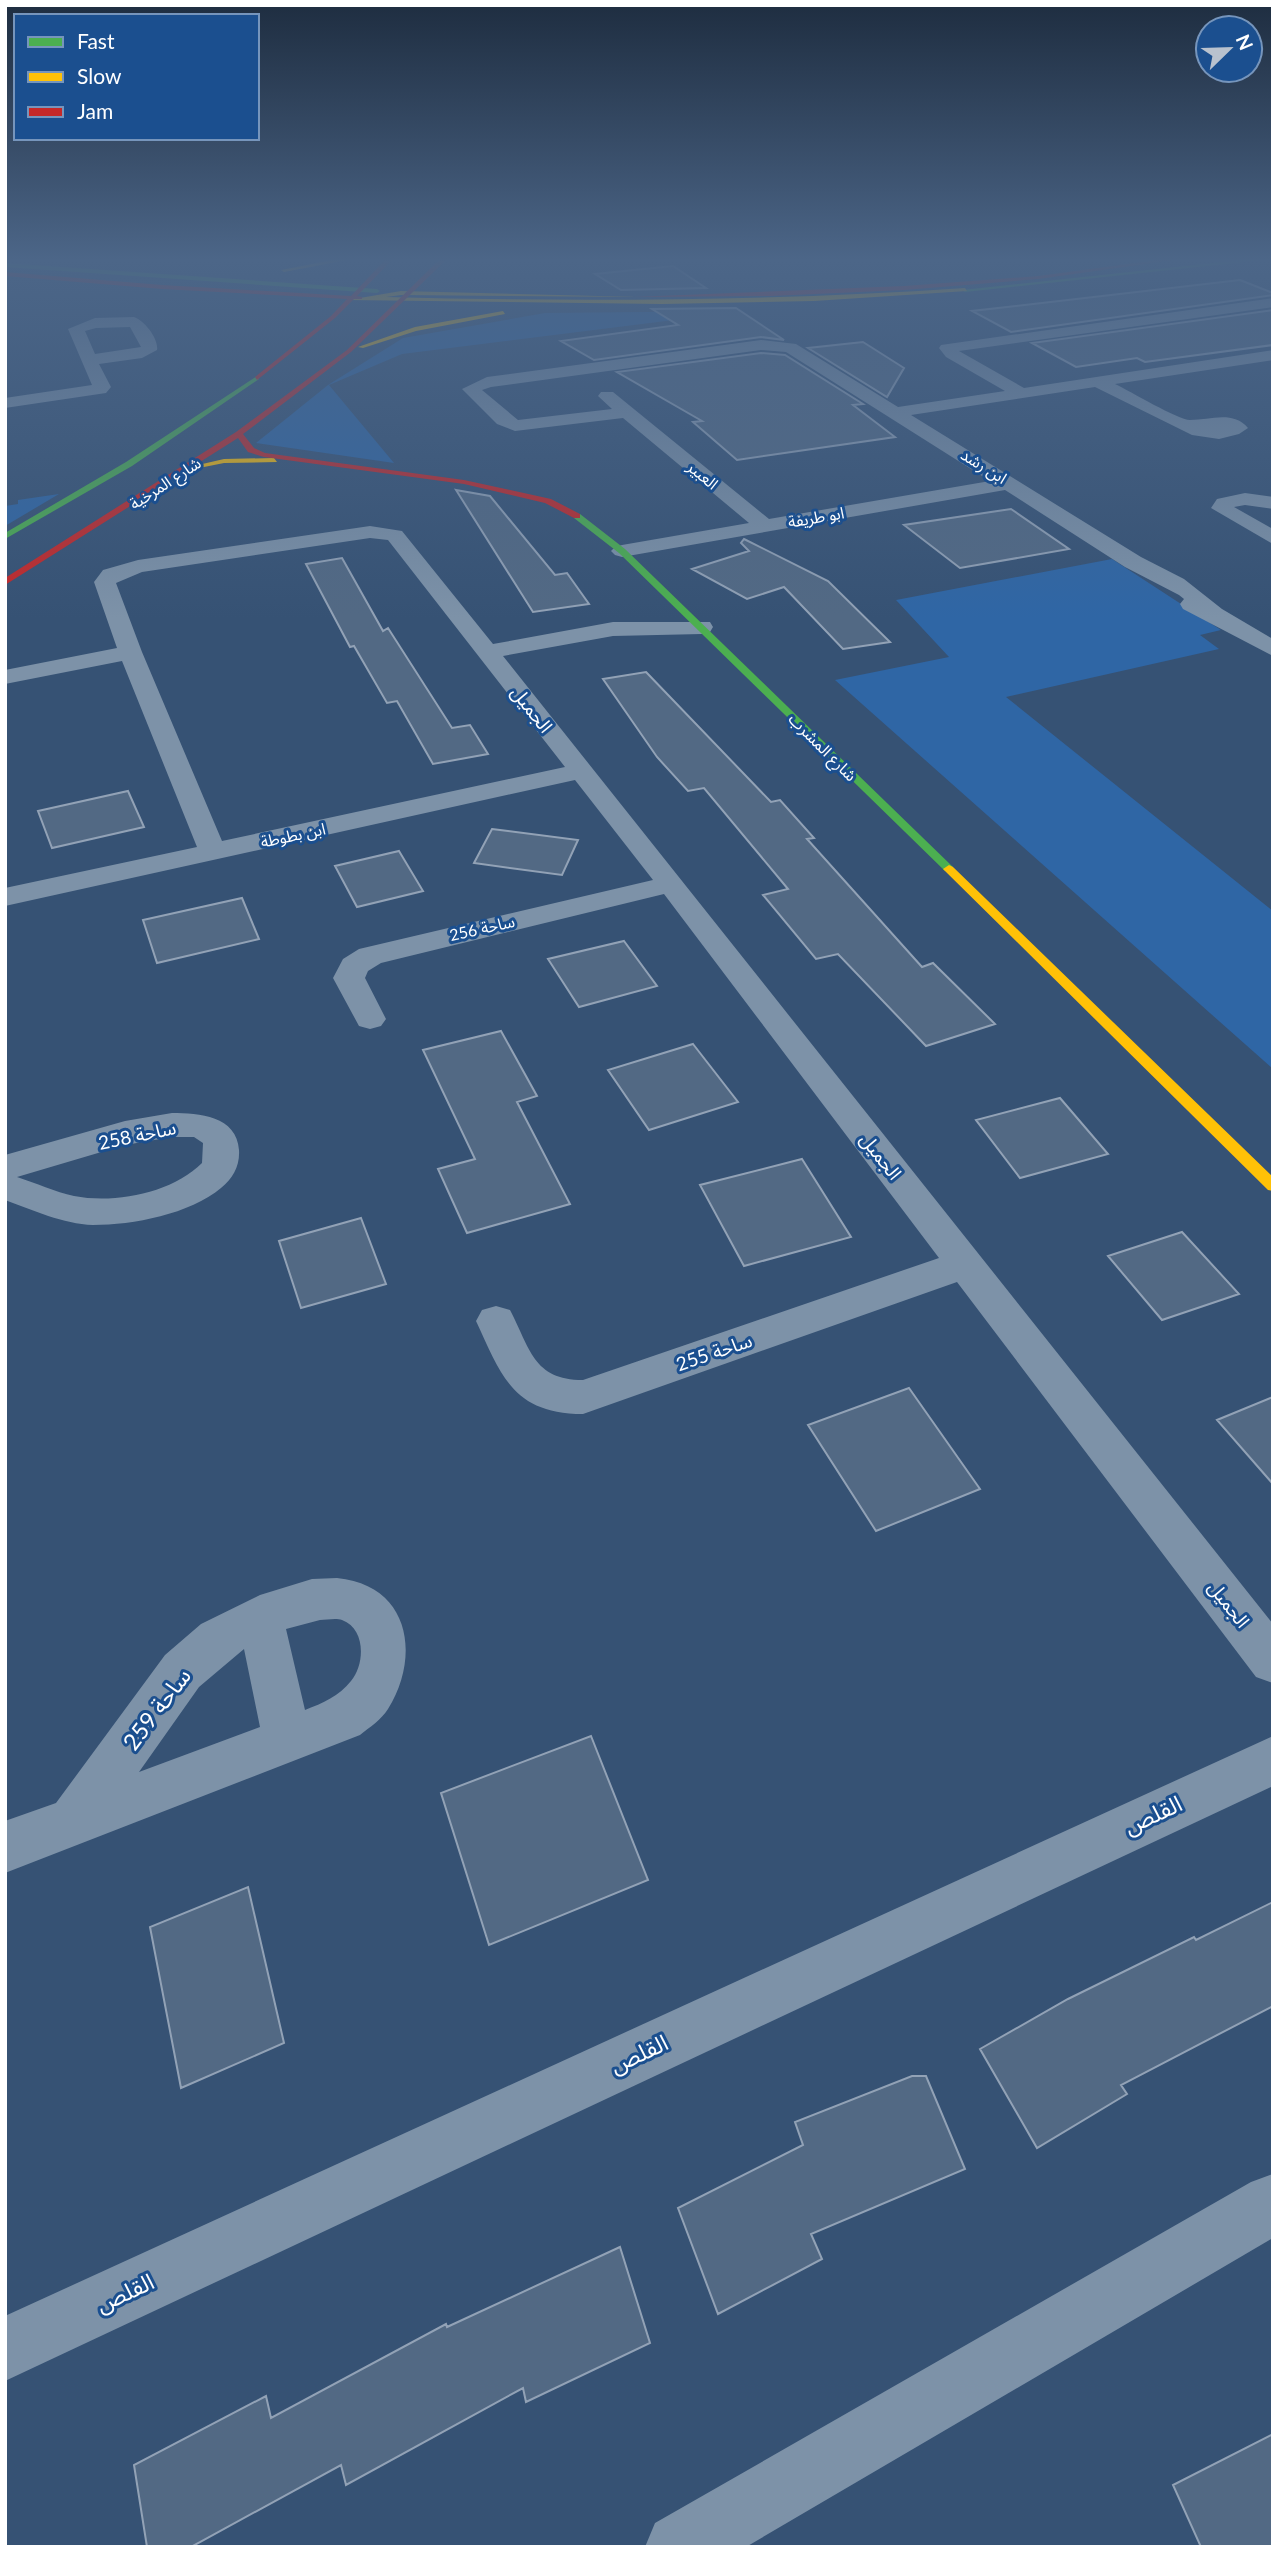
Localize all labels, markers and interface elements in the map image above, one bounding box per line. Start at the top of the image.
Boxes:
legend [14,14,259,140]
north arrow [1194,14,1264,84]
text: Fast [77,28,115,53]
text: N [1232,31,1259,53]
text: Slow [77,63,122,88]
text: Jam [77,98,113,123]
street label: ابن رشد [957,444,1011,488]
street label: شارع المرخية [125,452,206,516]
street label: العبير [683,456,722,494]
street label: ابو طريفة [786,502,846,532]
street label: الجميل [506,681,558,737]
street label: شارع المشرب [783,709,861,787]
street label: ابن بطوطة [259,818,327,852]
street label: ساحة 256 [447,911,516,944]
street label: ساحة 258 [96,1115,178,1154]
street label: الجميل [855,1128,907,1184]
street label: ساحة 255 [673,1328,755,1375]
street label: الجميل [1203,1576,1255,1632]
street label: ساحة 259 [116,1662,196,1755]
street label: القلص [1119,1789,1186,1840]
street label: القلص [605,2028,672,2079]
street label: القلص [91,2267,158,2318]

